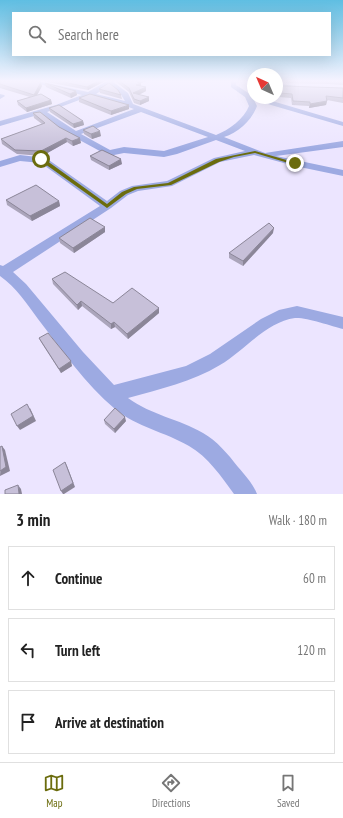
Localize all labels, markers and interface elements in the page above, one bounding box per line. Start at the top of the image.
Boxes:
search box [12,12,331,56]
icon: search [26,23,48,45]
text: Search here [58,25,119,44]
north arrow [247,68,283,104]
route start [32,150,50,168]
route end [286,154,304,172]
text: 3 min [16,509,50,531]
text: Walk · 180 m [269,512,327,529]
icon: ahead [17,567,39,589]
text: Continue [55,569,102,588]
text: 60 m [303,570,326,587]
icon: left [17,639,39,661]
text: Turn left [55,641,100,660]
text: 120 m [297,642,326,659]
icon: arrive [17,711,39,733]
text: Arrive at destination [55,713,164,732]
tab: Map [43,772,65,810]
tab: Directions [152,772,190,810]
tab: Saved [277,772,300,810]

